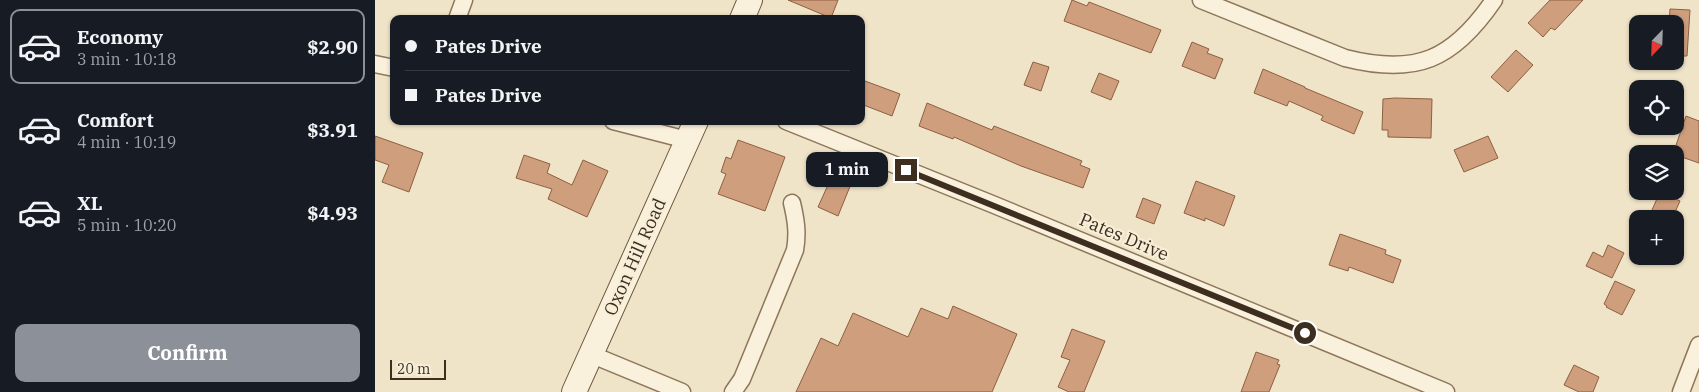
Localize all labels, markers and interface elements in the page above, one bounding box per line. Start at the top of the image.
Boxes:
north arrow [1629,15,1684,70]
map controls [1629,15,1684,265]
icon: car [17,24,62,69]
text: Economy [77,25,163,49]
text: Pates Drive [435,34,542,58]
text: $2.90 [307,35,358,59]
text: 3 min · 10:18 [77,49,176,69]
button: locate [1629,80,1684,135]
text: Pates Drive [435,83,542,107]
icon: car [17,107,62,152]
text: Comfort [77,108,154,132]
text: $3.91 [307,118,358,142]
text: 4 min · 10:19 [77,132,176,152]
button: layers [1629,145,1684,200]
callout: 1 min [806,152,889,188]
text: 1 min [825,159,869,179]
route end [895,159,917,181]
icon: car [17,190,62,235]
text: XL [77,191,103,215]
street label: Oxon Hill Road [598,194,671,319]
text: $4.93 [307,201,358,225]
street label: Pates Drive [1076,207,1172,266]
button: + [1629,210,1684,265]
text: 5 min · 10:20 [77,215,176,235]
route start [1294,322,1316,344]
button: Confirm [15,324,360,382]
scale bar [390,357,446,380]
text: 20 m [397,360,430,378]

